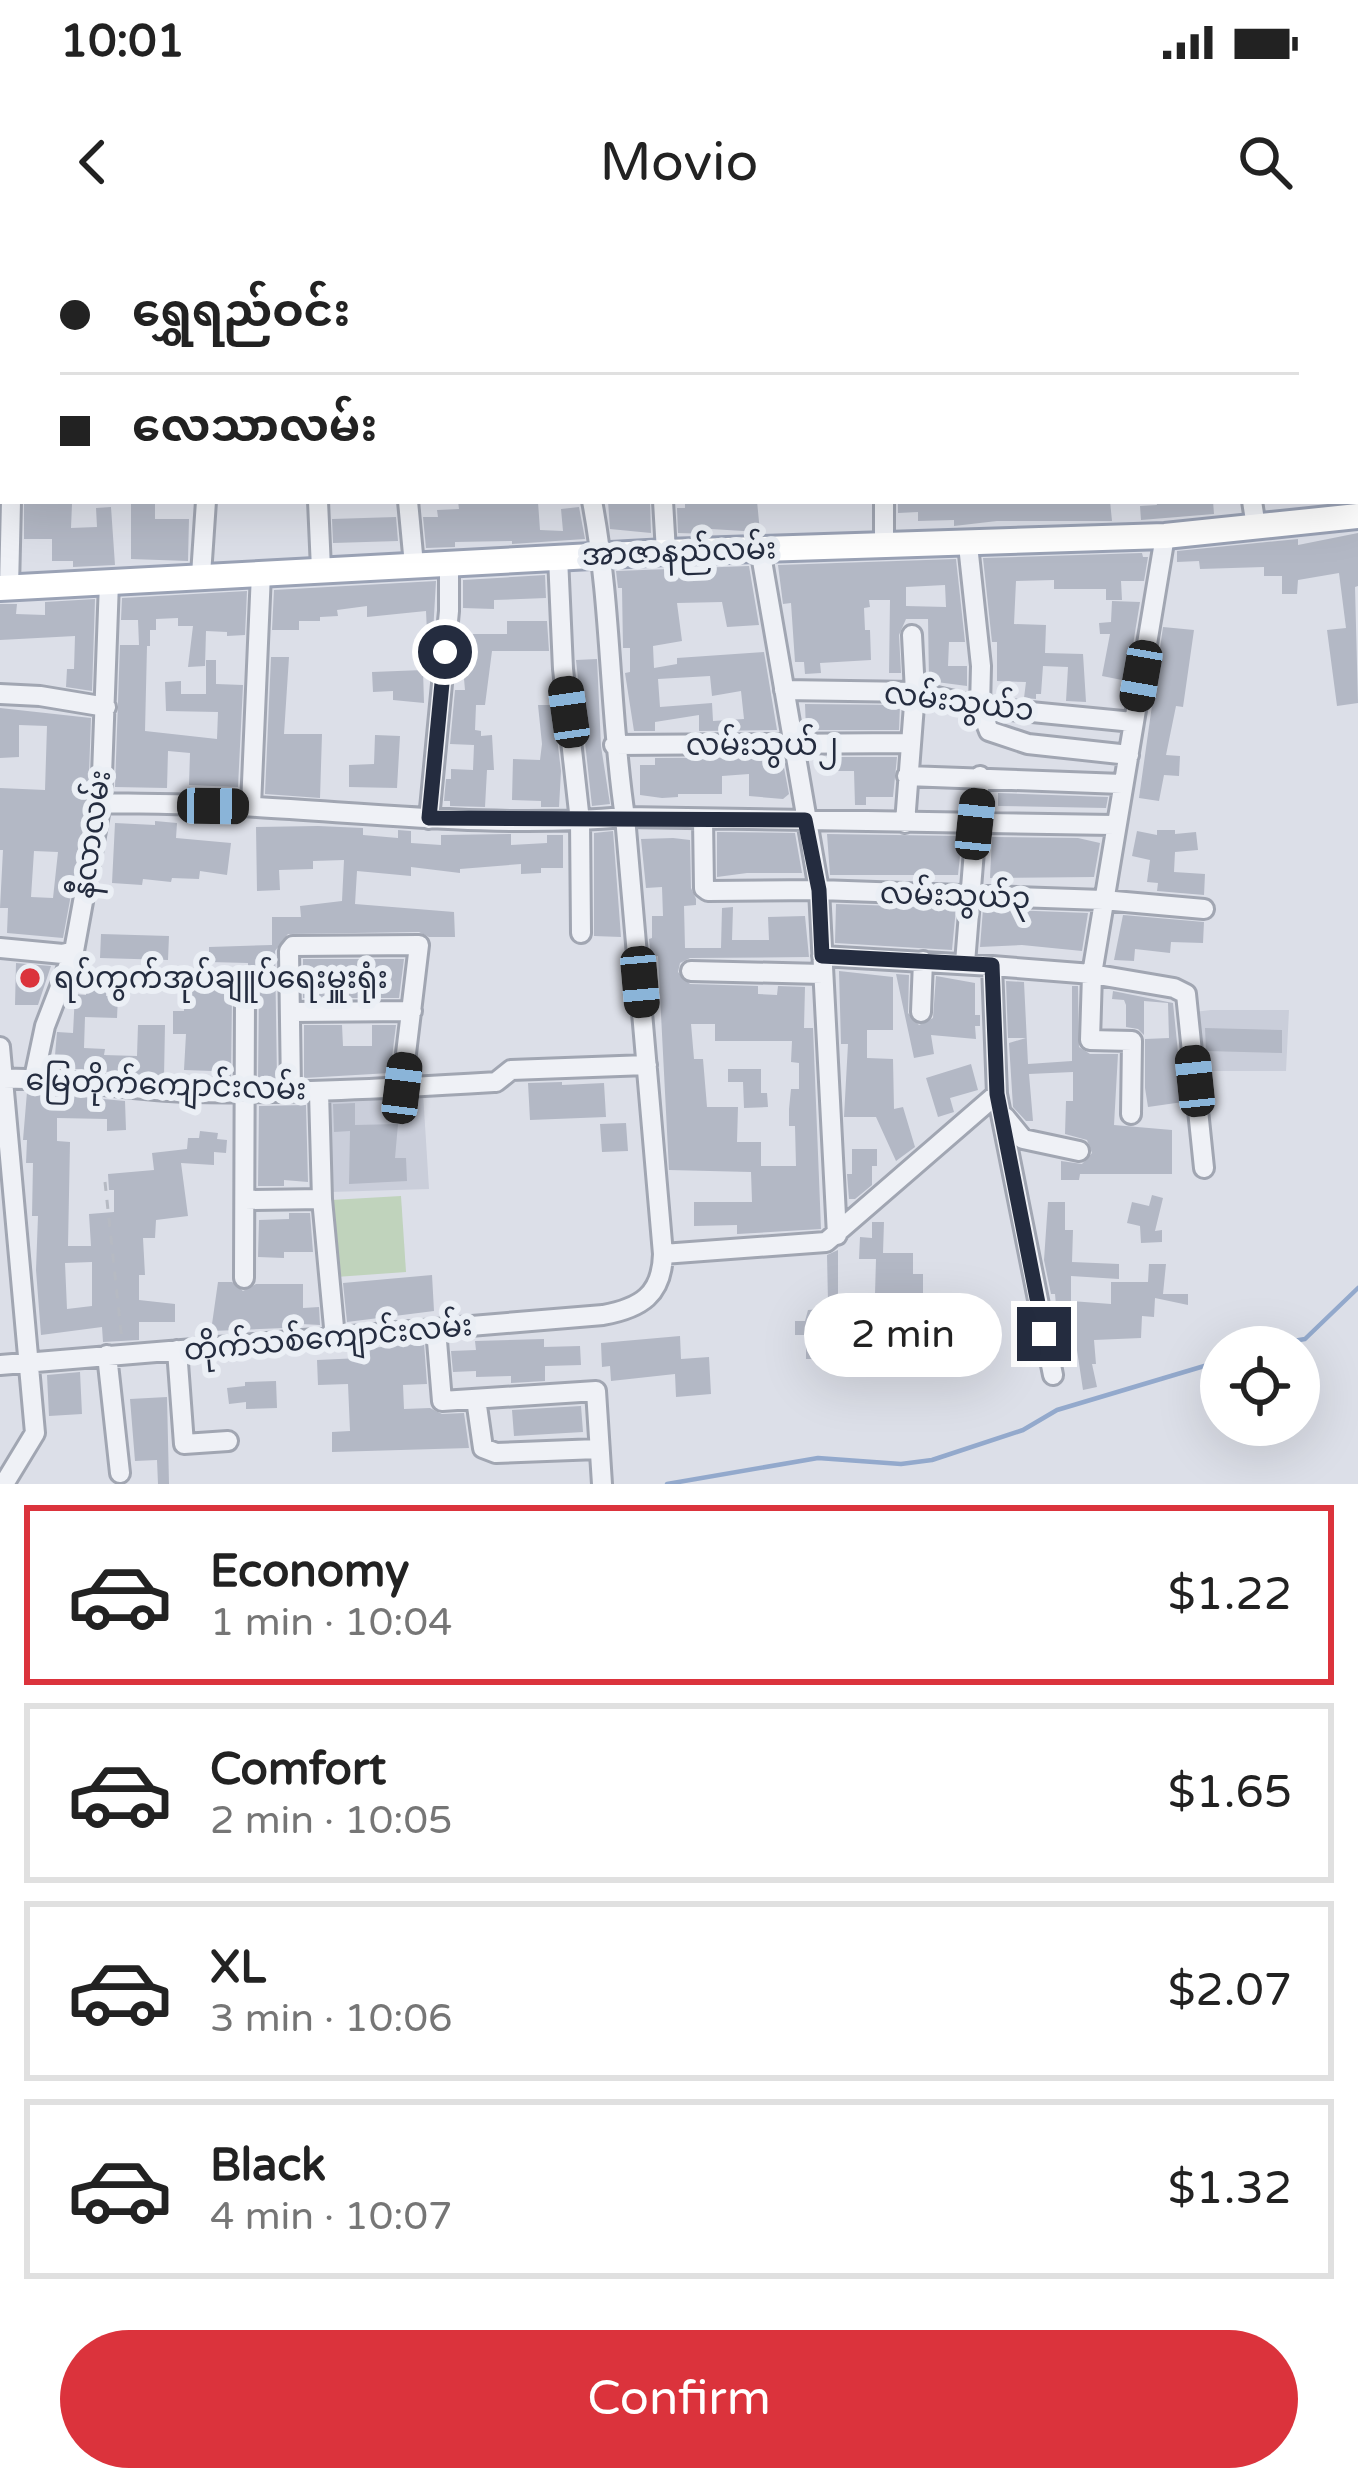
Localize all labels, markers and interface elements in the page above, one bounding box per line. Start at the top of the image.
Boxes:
text: 10:01 [60,15,185,69]
icon: back [60,129,126,195]
icon: search [1232,129,1298,195]
text: Movio [600,130,758,195]
text: ရွှေရည်ဝင်း [132,285,351,339]
text: လေသာလမ်း [132,400,377,454]
street label: အာဇာနည်လမ်း [581,526,777,580]
route start [418,625,472,679]
car [1117,637,1165,715]
street label: လမ်းသွယ်၁ [881,670,1037,734]
car [546,674,592,750]
street label: လမ်းသွယ်၂ [686,723,838,770]
street label: နီလာလမ်း [61,767,125,901]
car [953,786,997,862]
car [177,787,249,825]
street label: လမ်းသွယ်၃ [879,871,1031,923]
car [619,945,661,1019]
place label: ရပ်ကွက်အုပ်ချူပ်ရေးမှူးရုံး [54,956,388,1003]
marker: ရပ်ကွက်အုပ်ချူပ်ရေးမှူးရုံး [17,965,43,991]
car [1173,1043,1217,1119]
car [380,1050,424,1126]
street label: မြေတိုက်ကျောင်းလမ်း [25,1058,307,1114]
callout: 2 min [804,1292,1002,1376]
street label: တိုက်သစ်ကျောင်းလမ်း [182,1303,474,1375]
route end [1017,1307,1071,1361]
text: 2 min [851,1311,955,1358]
map controls [1200,1326,1320,1446]
button: locate [1200,1326,1320,1446]
icon: car [66,1541,174,1649]
text: Economy [210,1545,409,1599]
text: $1.22 [1168,1568,1292,1622]
text: 1 min · 10:04 [210,1599,452,1646]
icon: car [66,1739,174,1847]
text: Comfort [210,1743,386,1797]
text: $1.65 [1168,1766,1292,1820]
text: 2 min · 10:05 [210,1797,452,1844]
icon: car [66,1937,174,2045]
text: XL [210,1941,266,1995]
text: $2.07 [1168,1964,1292,2018]
text: 3 min · 10:06 [210,1995,452,2042]
icon: car [66,2135,174,2243]
text: Black [210,2139,326,2193]
text: $1.32 [1168,2162,1292,2216]
text: 4 min · 10:07 [210,2193,452,2240]
button: Confirm [60,2330,1298,2468]

